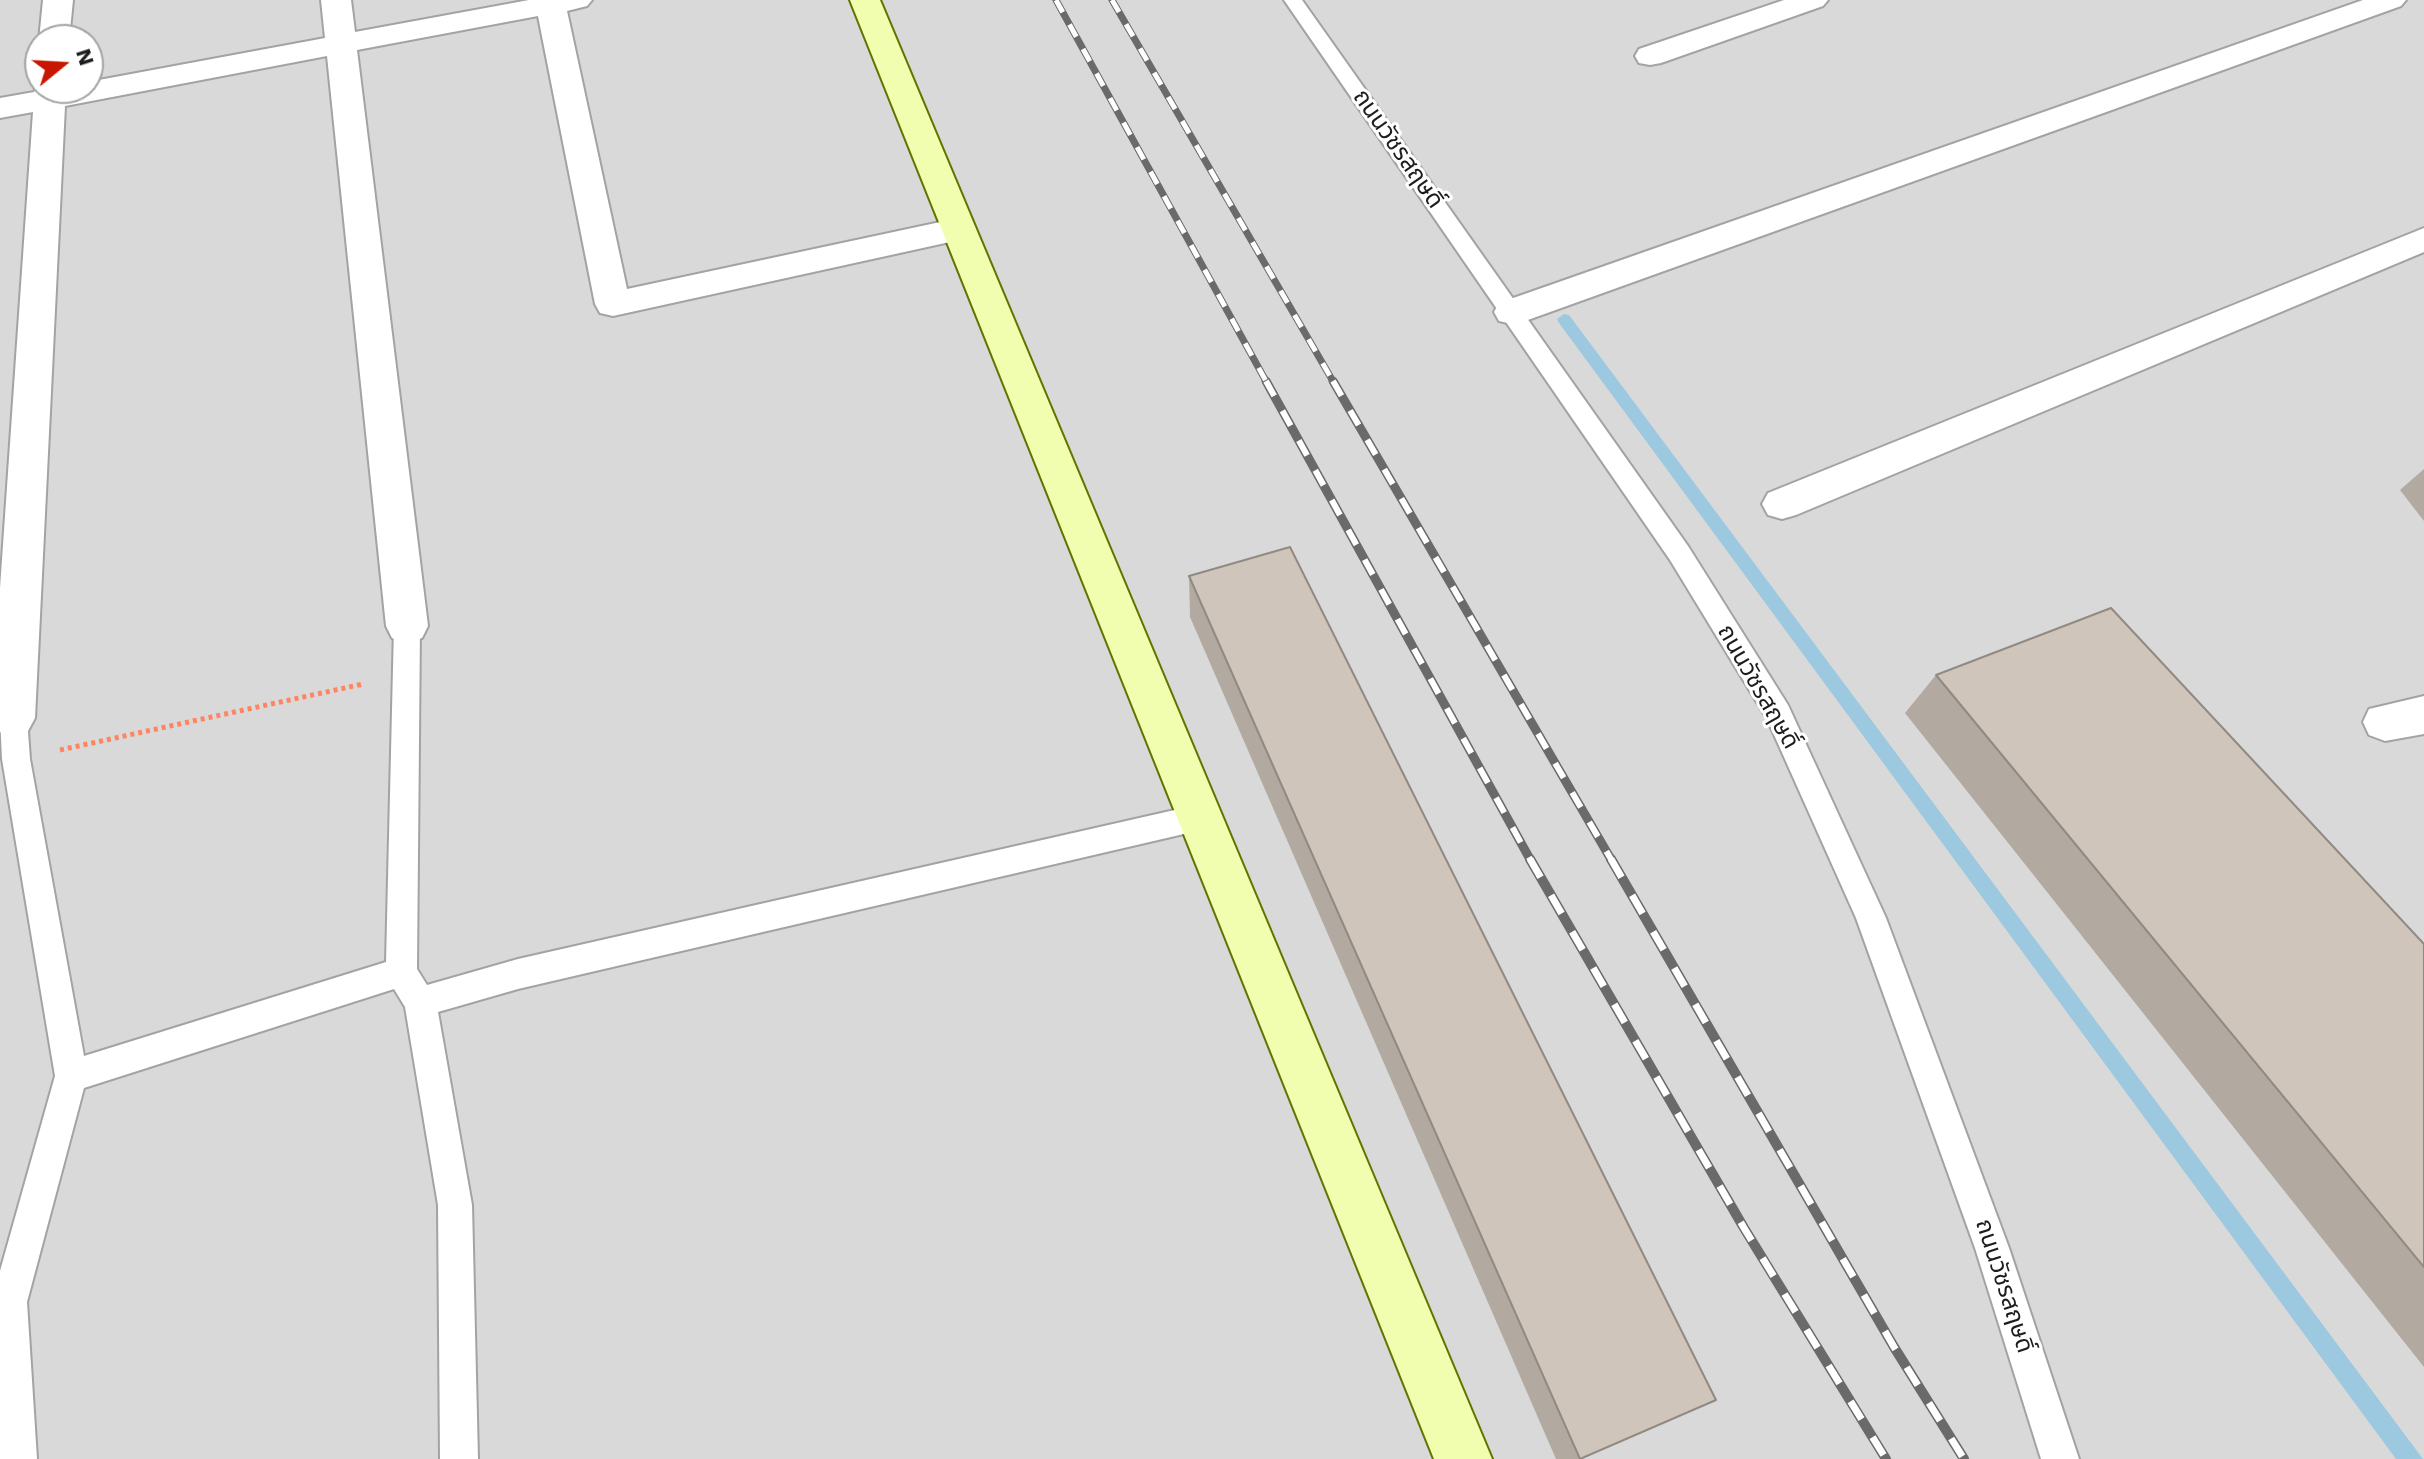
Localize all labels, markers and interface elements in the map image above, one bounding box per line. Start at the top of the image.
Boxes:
north arrow [24,24,104,104]
text: N [71,45,100,69]
street label: ถนนวัชรสฤษดิ์ [1346,84,1450,214]
street label: ถนนวัชรสฤษดิ์ [1711,620,1805,754]
street label: ถนนวัชรสฤษดิ์ [1969,1215,2039,1357]

